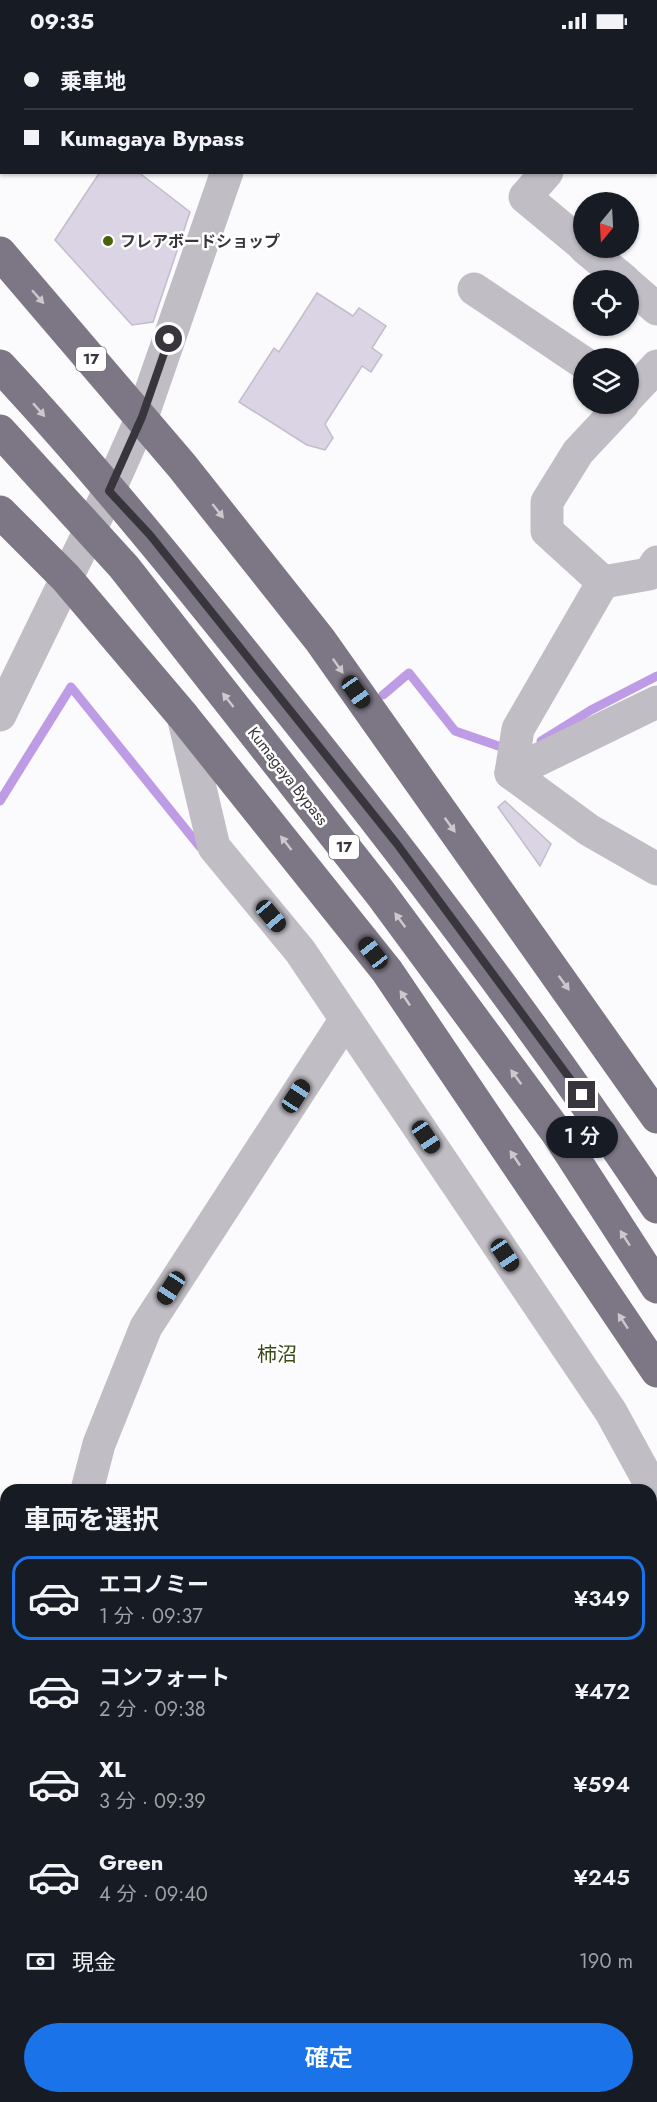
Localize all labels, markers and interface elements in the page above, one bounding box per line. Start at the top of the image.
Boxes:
text: 09:35 [30,5,94,37]
text: 乗車地 [60,65,126,97]
text: Kumagaya Bypass [60,122,244,154]
north arrow [573,192,639,258]
map controls [573,192,639,414]
place label: フレアボードショップ [120,230,280,253]
marker: フレアボードショップ [101,234,115,248]
button: locate [573,270,639,336]
one-way arrow [32,289,45,305]
route start [155,325,182,352]
road number: 17 [76,347,106,371]
button: layers [573,348,639,414]
one-way arrow [32,402,45,417]
one-way arrow [212,504,224,519]
one-way arrow [331,658,343,673]
car [338,672,374,712]
one-way arrow [222,692,235,708]
street label: Kumagaya Bypass [242,722,334,830]
one-way arrow [444,816,456,832]
one-way arrow [279,835,292,851]
road number: 17 [329,835,359,859]
car [253,896,289,936]
one-way arrow [394,912,406,928]
car [355,933,391,973]
one-way arrow [558,975,570,991]
one-way arrow [399,990,411,1006]
one-way arrow [510,1069,522,1085]
car [279,1076,313,1116]
route end [568,1081,595,1108]
callout: 1 分 [546,1116,618,1158]
car [408,1117,444,1157]
text: 1 分 [564,1122,600,1151]
one-way arrow [509,1151,521,1167]
one-way arrow [620,1230,631,1246]
car [487,1235,523,1275]
car [154,1268,188,1308]
one-way arrow [618,1312,629,1329]
district label: 柿沼 [257,1340,297,1369]
text: 車両を選択 [24,1500,159,1539]
text: エコノミー [99,1568,209,1600]
icon: car [27,1571,81,1625]
text: ¥349 [574,1582,630,1614]
text: 1 分 · 09:37 [99,1602,203,1631]
text: コンフォート [99,1661,230,1693]
icon: car [27,1664,81,1718]
text: ¥472 [575,1675,630,1707]
text: 2 分 · 09:38 [99,1695,206,1724]
text: XL [99,1753,126,1785]
icon: car [27,1757,81,1811]
text: ¥594 [574,1768,630,1800]
text: 3 分 · 09:39 [99,1787,206,1816]
text: Green [99,1846,163,1878]
icon: car [27,1850,81,1904]
text: ¥245 [574,1861,630,1893]
text: 4 分 · 09:40 [99,1880,208,1909]
icon: cash [24,1945,57,1978]
text: 現金 [72,1946,116,1978]
text: 190 m [579,1947,633,1976]
button: 確定 [24,2023,633,2092]

